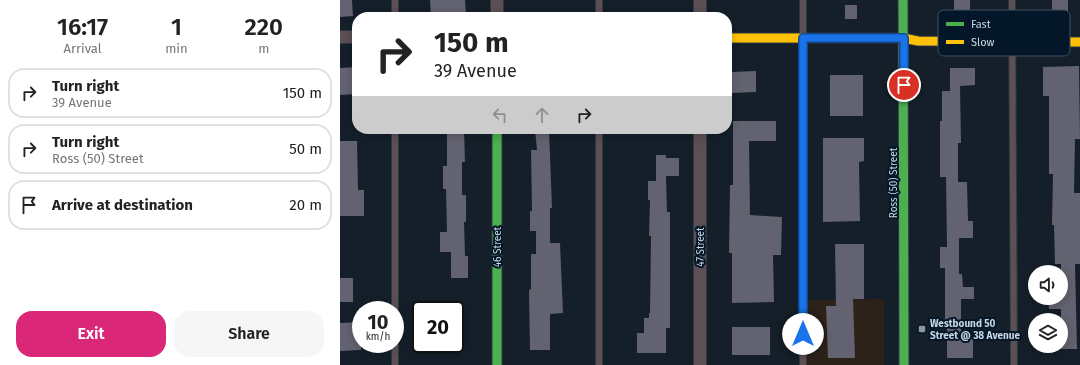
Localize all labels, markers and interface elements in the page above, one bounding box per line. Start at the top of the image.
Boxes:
legend [938,10,1070,56]
text: 16:17 [57,13,108,41]
text: 1 [171,13,182,41]
text: 220 [245,13,283,41]
text: Fast [971,18,991,31]
text: 150 m [434,26,509,59]
icon: right [368,28,420,80]
text: Slow [971,36,995,49]
text: Arrival [64,41,102,56]
text: min [165,41,188,56]
text: m [258,41,269,56]
text: 39 Avenue [434,60,517,82]
pin [887,68,921,102]
icon: arrive [893,74,915,96]
text: Turn right [52,77,119,95]
icon: right [18,82,40,104]
text: 150 m [283,84,322,102]
text: 39 Avenue [52,95,112,110]
icon: left [489,104,511,126]
icon: ahead [531,104,553,126]
icon: right [573,104,595,126]
text: Turn right [52,133,119,151]
icon: right [18,138,40,160]
text: 50 m [289,140,322,158]
street label: Ross (50) Street [887,147,900,218]
text: Ross (50) Street [52,151,144,166]
icon: arrive [18,194,40,216]
text: Arrive at destination [52,196,193,214]
text: 20 m [289,196,322,214]
street label: 46 Street [492,226,504,267]
street label: 47 Street [695,227,707,267]
map controls [1028,265,1068,353]
button: sound [1028,265,1068,305]
speed limit sign: 20 [412,301,464,353]
text: 10 [368,310,388,334]
button: Exit [16,311,166,357]
button: Share [174,311,324,357]
position arrow [782,313,824,355]
button: layers [1028,313,1068,353]
place label: Westbound 50 Street @ 38 Avenue [930,318,1020,342]
marker: Westbound 50 Street @ 38 Avenue [917,324,927,334]
text: km/h [366,331,390,343]

